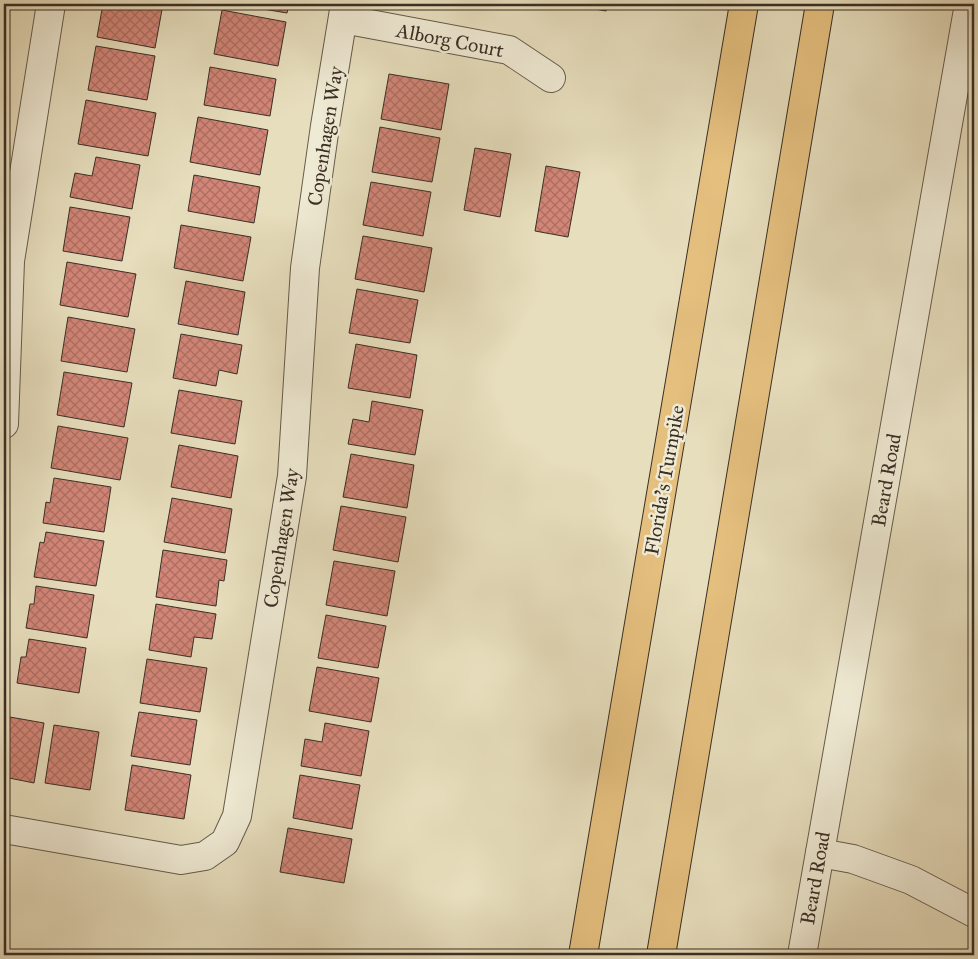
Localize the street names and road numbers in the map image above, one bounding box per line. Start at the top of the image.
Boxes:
street label: Alborg Court [393,18,506,63]
street label: Copenhagen Way [302,64,349,208]
street label: Florida's Turnpike [639,403,689,557]
street label: Beard Road [866,431,906,529]
street label: Copenhagen Way [258,466,305,610]
street label: Beard Road [795,829,835,927]

